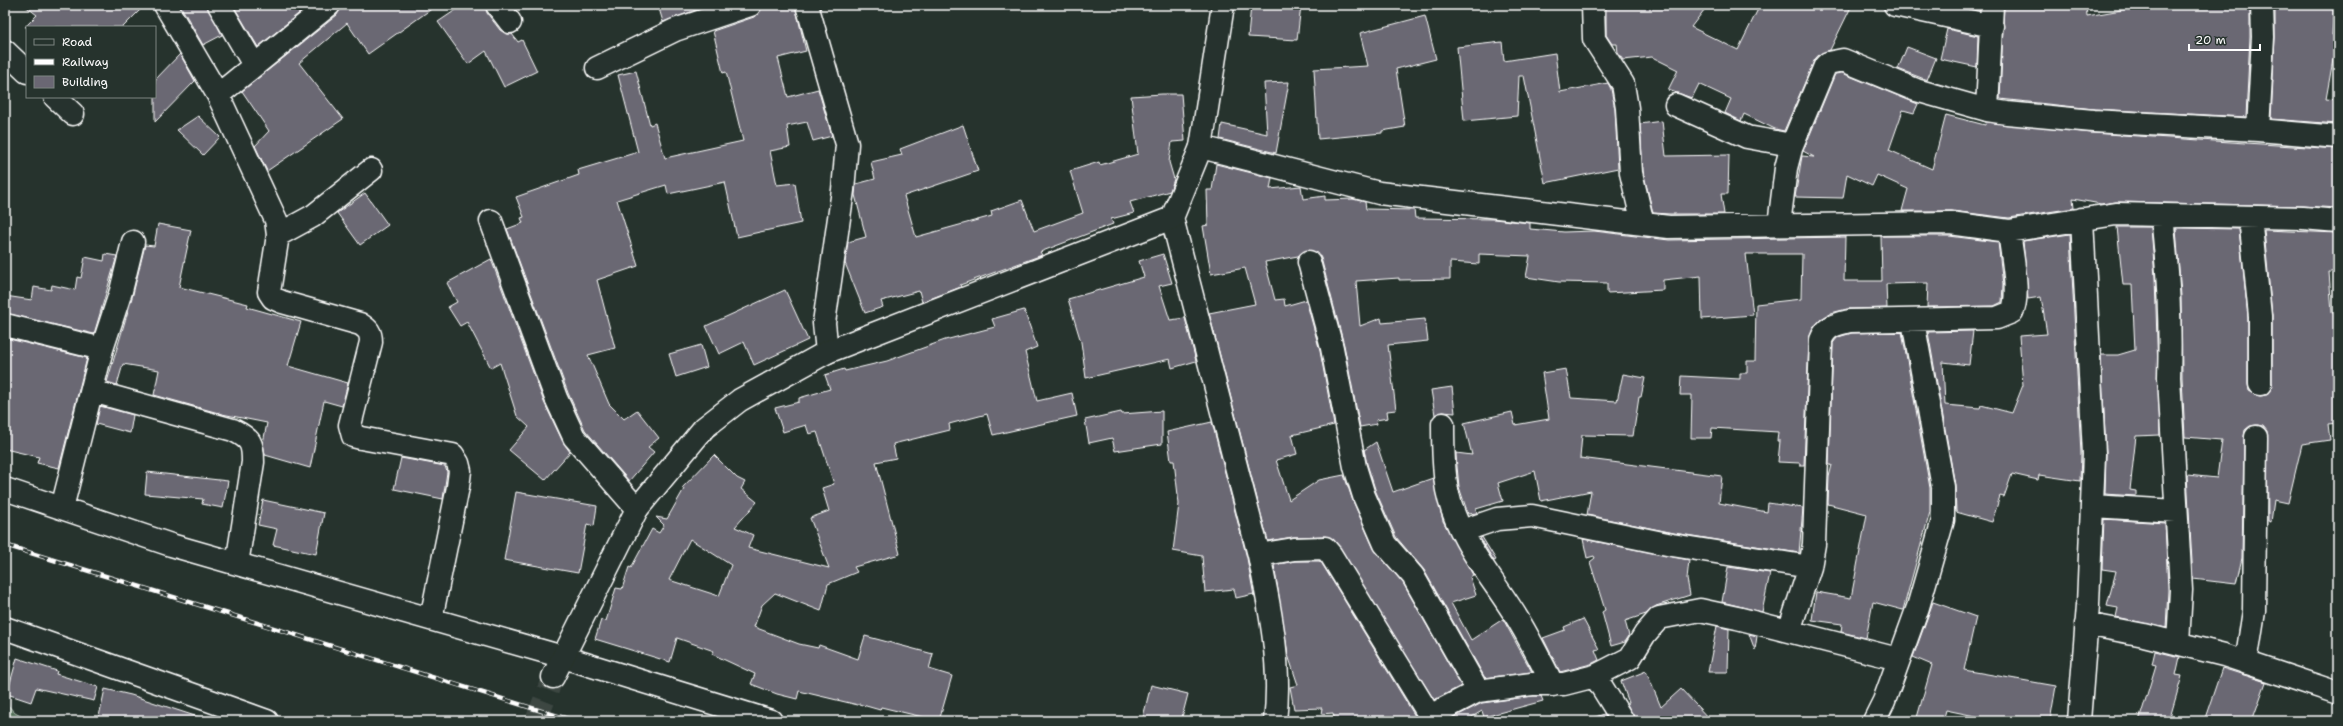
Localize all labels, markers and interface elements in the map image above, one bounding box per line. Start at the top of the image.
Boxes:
legend [26,26,156,98]
scale bar [2189,26,2260,52]
text: 20 m [2195,32,2226,48]
text: Road [62,34,93,50]
text: Railway [62,54,109,70]
text: Building [62,74,108,90]

